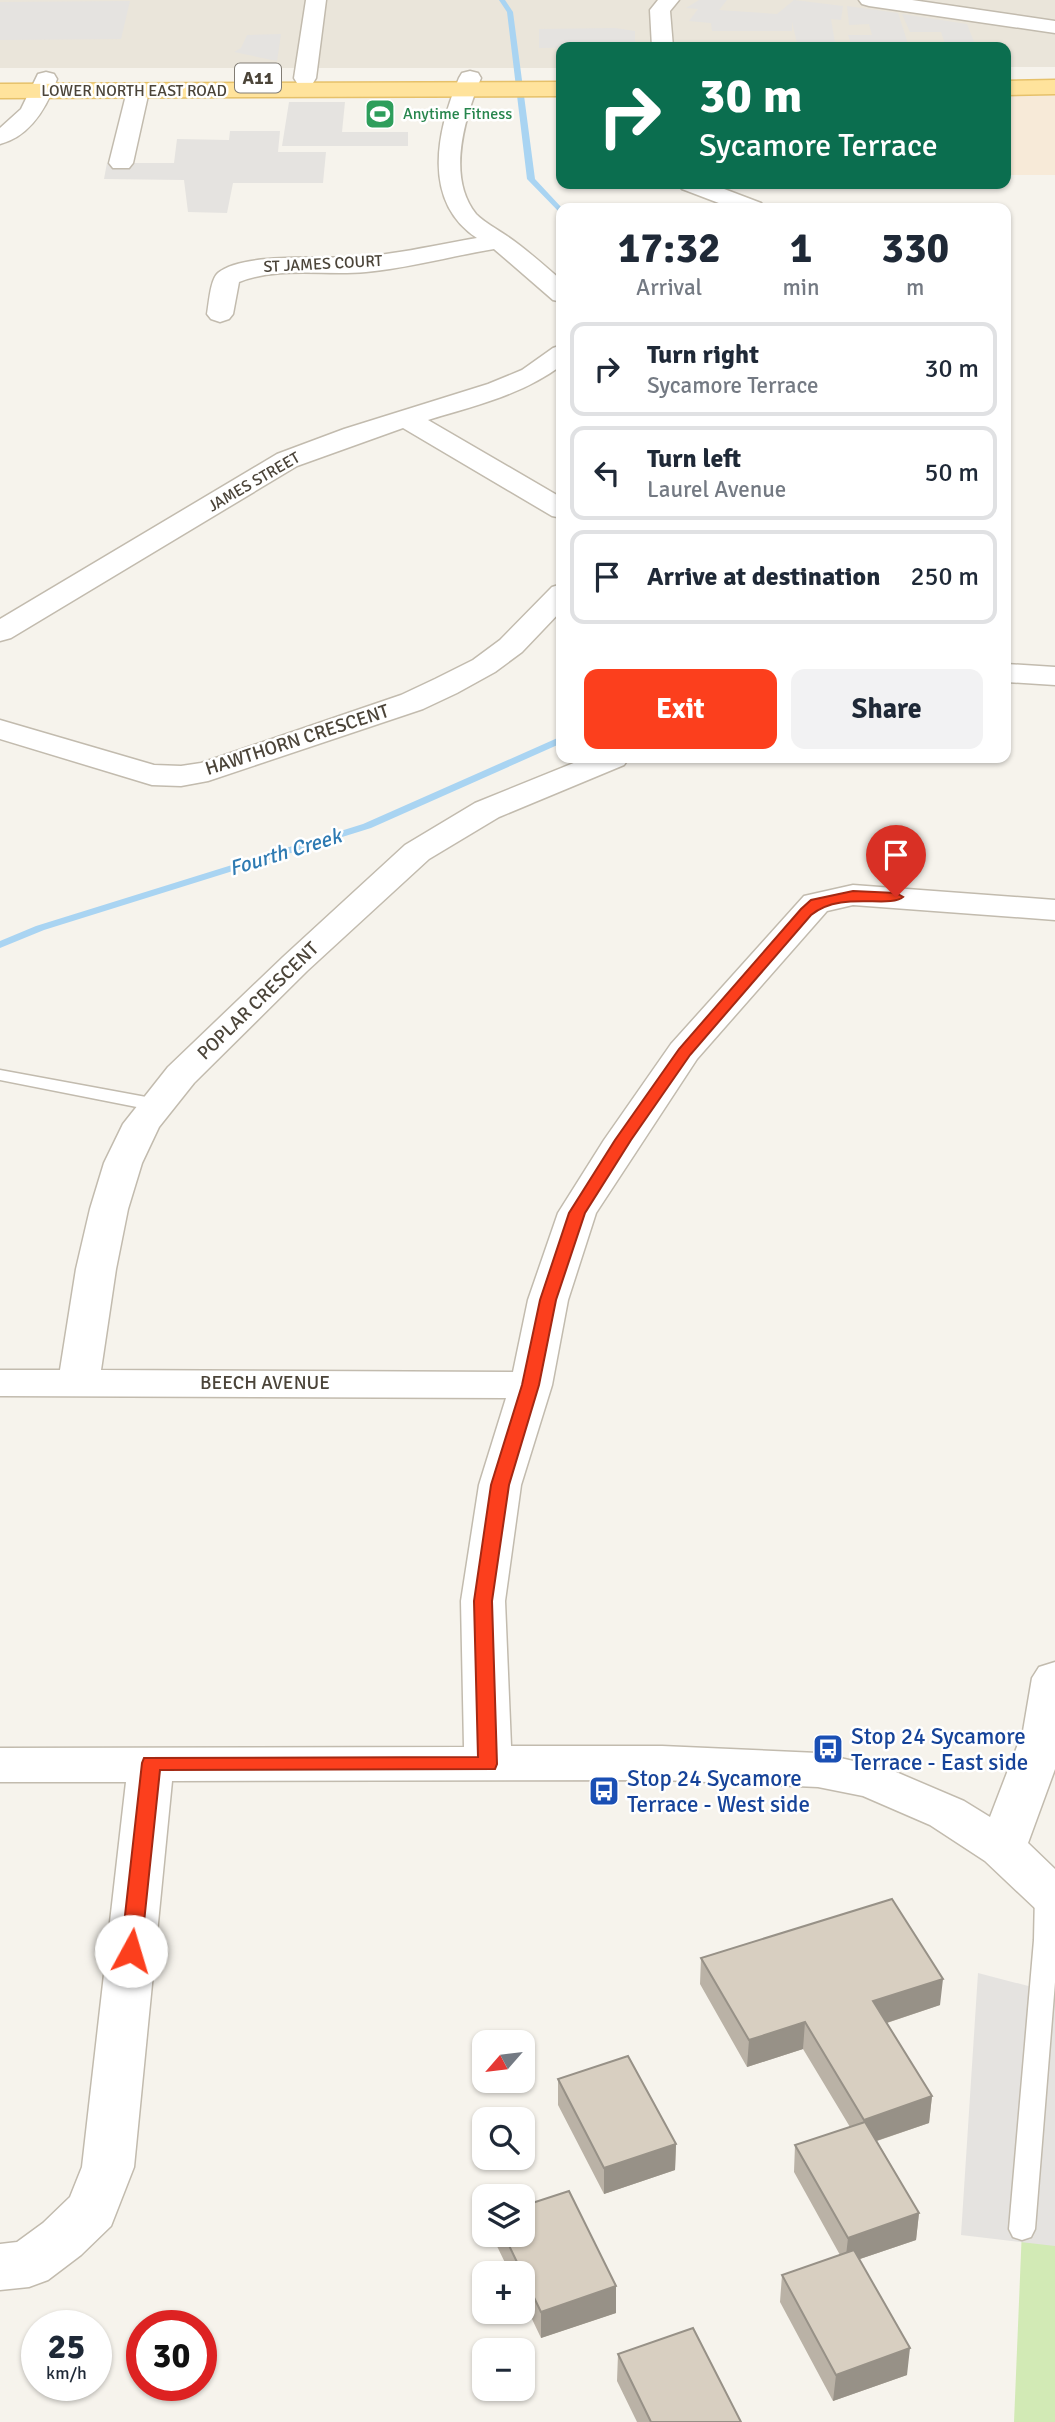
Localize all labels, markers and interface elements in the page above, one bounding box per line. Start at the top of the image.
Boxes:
road number: A11 [235,64,281,92]
text: 30 m [699,66,802,126]
icon: right [584,70,675,161]
street label: LOWER NORTH EAST ROAD [41,81,227,101]
sports icon: Anytime Fitness [363,97,397,131]
place label: Anytime Fitness [403,104,512,124]
text: Sycamore Terrace [699,126,938,165]
text: 17:32 [618,223,721,274]
text: 1 [790,223,812,274]
text: 330 [881,223,949,274]
street label: ST JAMES COURT [263,251,383,277]
text: Arrival [636,273,702,302]
text: min [782,273,820,302]
text: m [906,273,924,302]
text: Turn right [647,339,759,371]
icon: right [588,350,626,388]
text: 30 m [924,353,979,385]
text: Sycamore Terrace [647,371,819,400]
text: Turn left [647,443,741,475]
street label: JAMES STREET [204,448,304,516]
icon: left [588,454,626,492]
text: 50 m [924,457,979,489]
text: Laurel Avenue [647,475,786,504]
icon: arrive [588,558,626,596]
text: Arrive at destination [647,561,880,593]
text: 250 m [910,561,979,593]
button: Exit [584,669,777,749]
button: Share [791,669,983,749]
street label: HAWTHORN CRESCENT [202,699,393,781]
water label: Fourth Creek [226,822,347,881]
pin [866,825,926,897]
icon: arrive [877,836,915,874]
street label: POPLAR CRESCENT [192,936,324,1065]
street label: BEECH AVENUE [200,1371,330,1395]
place label: Stop 24 Sycamore Terrace - East side [851,1722,1028,1777]
bus stop icon: Stop 24 Sycamore Terrace - East side [811,1732,845,1766]
place label: Stop 24 Sycamore Terrace - West side [627,1764,810,1819]
bus stop icon: Stop 24 Sycamore Terrace - West side [587,1774,621,1808]
position arrow [94,1914,168,1988]
north arrow [472,2030,536,2093]
map controls [472,2030,535,2401]
button: search [472,2107,535,2170]
button: layers [472,2184,535,2247]
button: + [472,2261,535,2324]
speed limit sign: 30 [126,2310,217,2401]
text: 25 [48,2325,85,2368]
button: − [472,2338,535,2401]
text: km/h [46,2362,87,2384]

